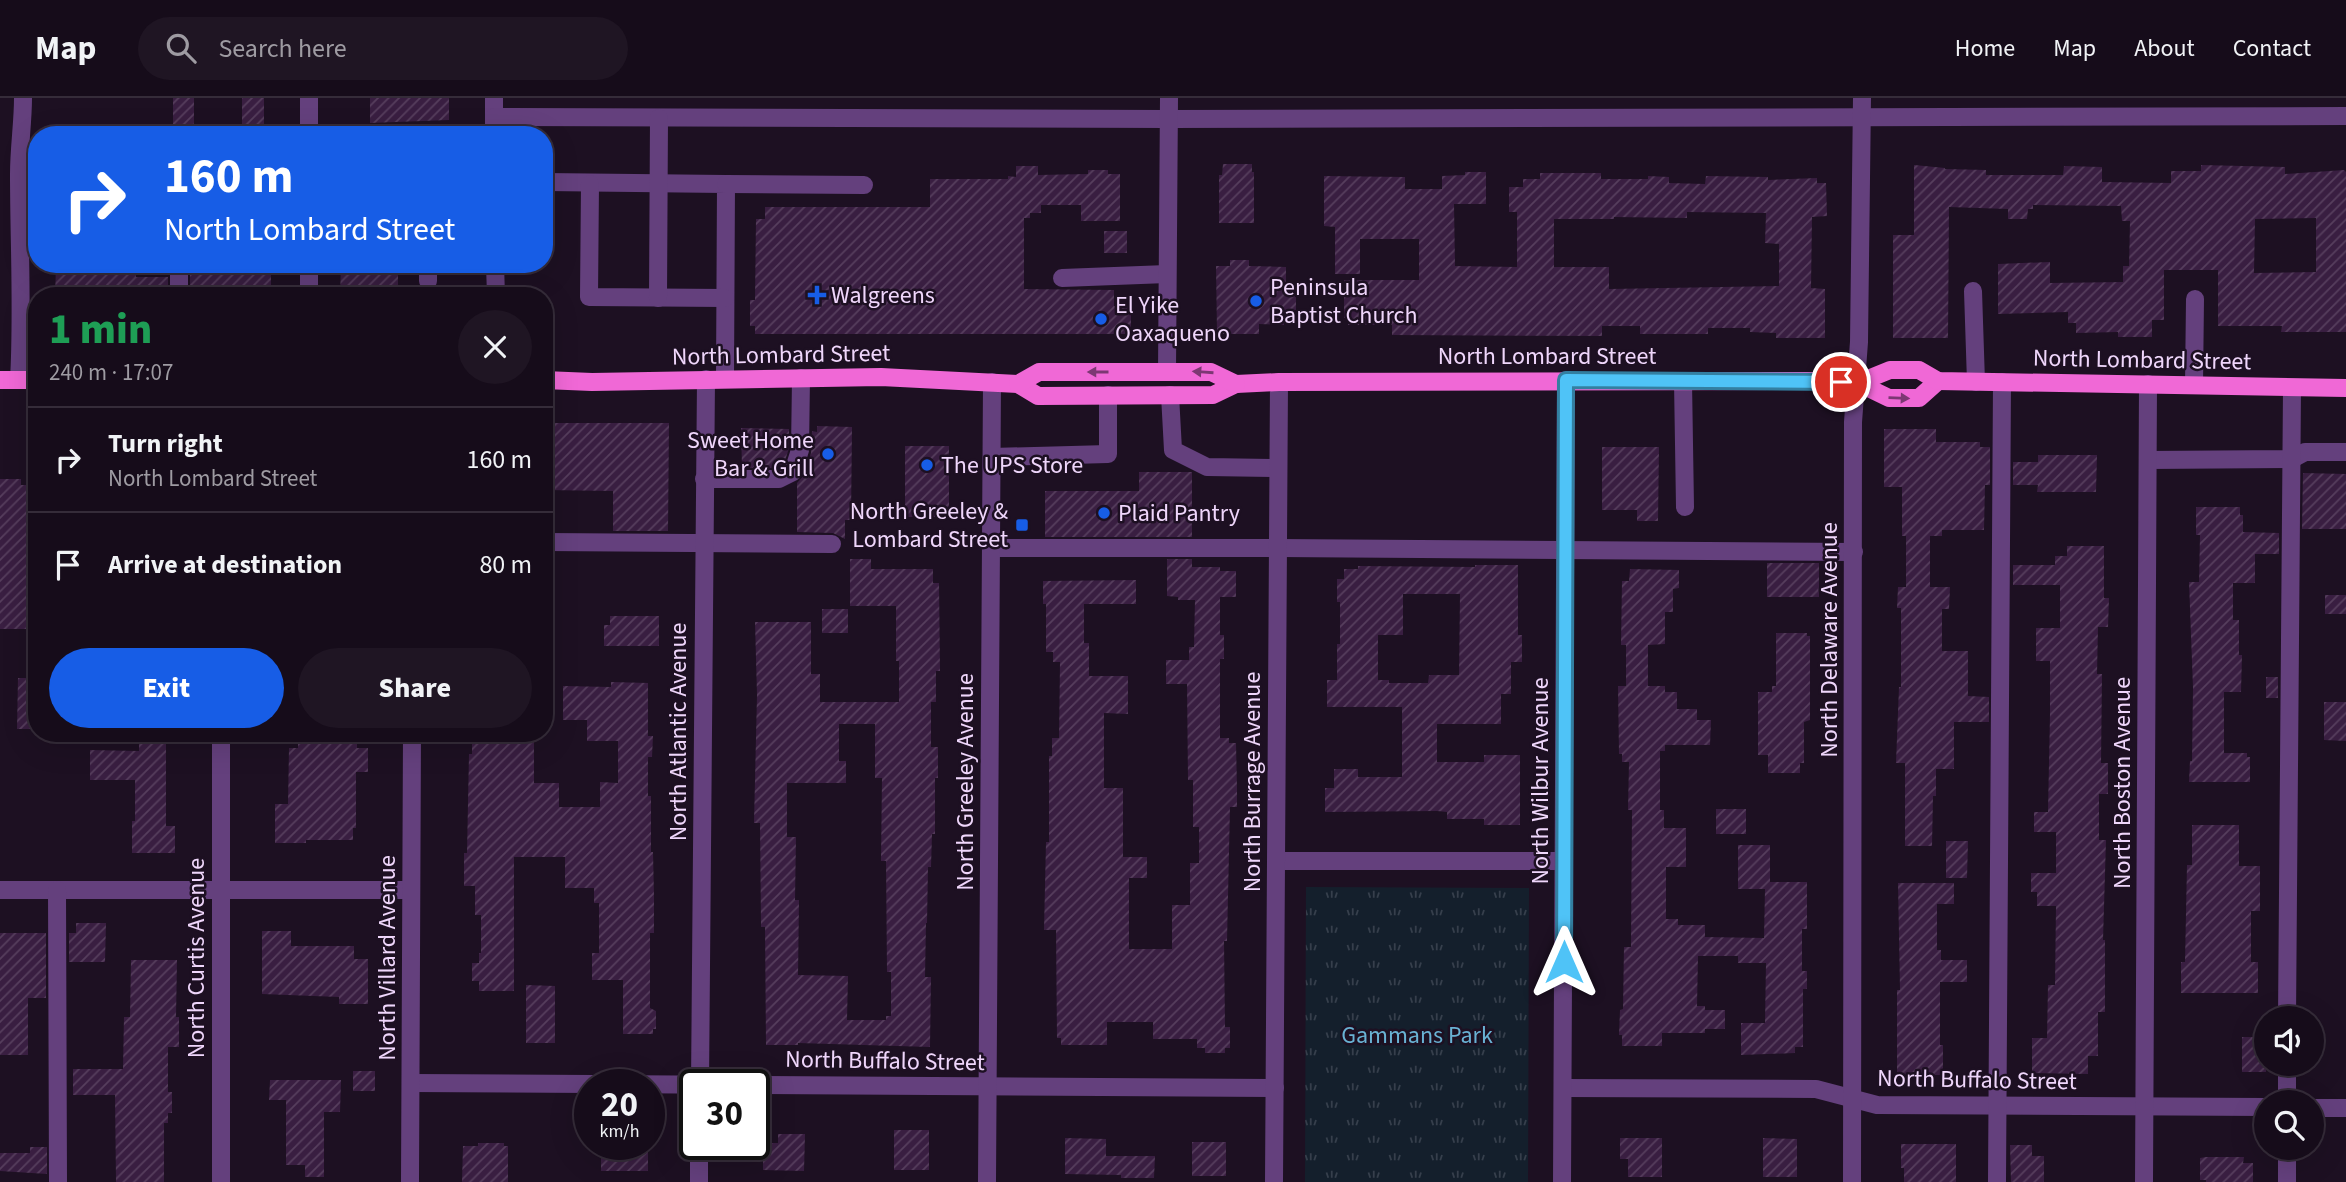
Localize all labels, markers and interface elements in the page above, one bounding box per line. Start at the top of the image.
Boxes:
search box [138,17,628,80]
text: Map [35,25,96,72]
icon: search [162,29,200,67]
text: Search here [218,30,347,67]
text: Home [1955,31,2015,66]
text: Map [2053,31,2096,66]
text: About [2134,31,2195,66]
text: Contact [2233,31,2311,66]
text: 160 m [164,142,293,212]
icon: right [49,154,140,245]
text: North Lombard Street [164,207,455,253]
place label: Peninsula Baptist Church [1270,270,1418,333]
place label: Walgreens [831,278,935,313]
marker: Walgreens [809,287,825,303]
place label: El Yike Oaxaqueno [1115,288,1230,351]
marker: Peninsula Baptist Church [1248,293,1264,309]
text: 1 min [49,300,152,360]
button: close [458,310,532,384]
marker: El Yike Oaxaqueno [1093,311,1109,327]
street label: North Lombard Street [671,336,891,374]
street label: North Lombard Street [1438,339,1656,374]
street label: North Lombard Street [2032,341,2252,379]
pin [1811,352,1871,412]
text: 240 m · 17:07 [49,356,173,389]
icon: arrive [1822,363,1860,401]
one-way arrow [1087,366,1109,378]
one-way arrow [1192,367,1214,378]
one-way arrow [1888,392,1910,403]
place label: Sweet Home Bar & Grill [687,423,814,486]
text: Turn right [108,425,223,462]
icon: right [49,441,87,479]
text: 160 m [466,441,532,478]
marker: Sweet Home Bar & Grill [820,446,836,462]
place label: The UPS Store [941,448,1083,483]
marker: The UPS Store [919,457,935,473]
text: North Lombard Street [108,462,317,495]
place label: North Greeley & Lombard Street [850,494,1008,557]
place label: Plaid Pantry [1118,496,1240,531]
marker: Plaid Pantry [1096,505,1112,521]
marker: North Greeley & Lombard Street [1014,517,1030,533]
street label: North Delaware Avenue [1812,522,1847,758]
icon: arrive [49,546,87,584]
text: Arrive at destination [108,546,342,583]
text: 80 m [479,546,532,583]
street label: North Atlantic Avenue [661,623,696,841]
button: Exit [49,648,284,728]
button: Share [298,648,532,728]
street label: North Burrage Avenue [1235,672,1270,892]
street label: North Greeley Avenue [948,673,983,891]
street label: North Wilbur Avenue [1523,677,1558,885]
street label: North Boston Avenue [2105,677,2140,889]
street label: North Villard Avenue [370,855,405,1061]
street label: North Curtis Avenue [179,858,214,1058]
position arrow [1527,925,1601,999]
map controls [2254,1006,2324,1160]
button: sound [2254,1006,2324,1076]
park label: Gammans Park [1341,1018,1493,1053]
street label: North Buffalo Street [785,1042,985,1080]
street label: North Buffalo Street [1877,1061,2077,1099]
speed limit sign: 30 [679,1069,770,1160]
text: 20 [601,1080,638,1130]
button: search [2254,1090,2324,1160]
text: km/h [600,1119,639,1144]

